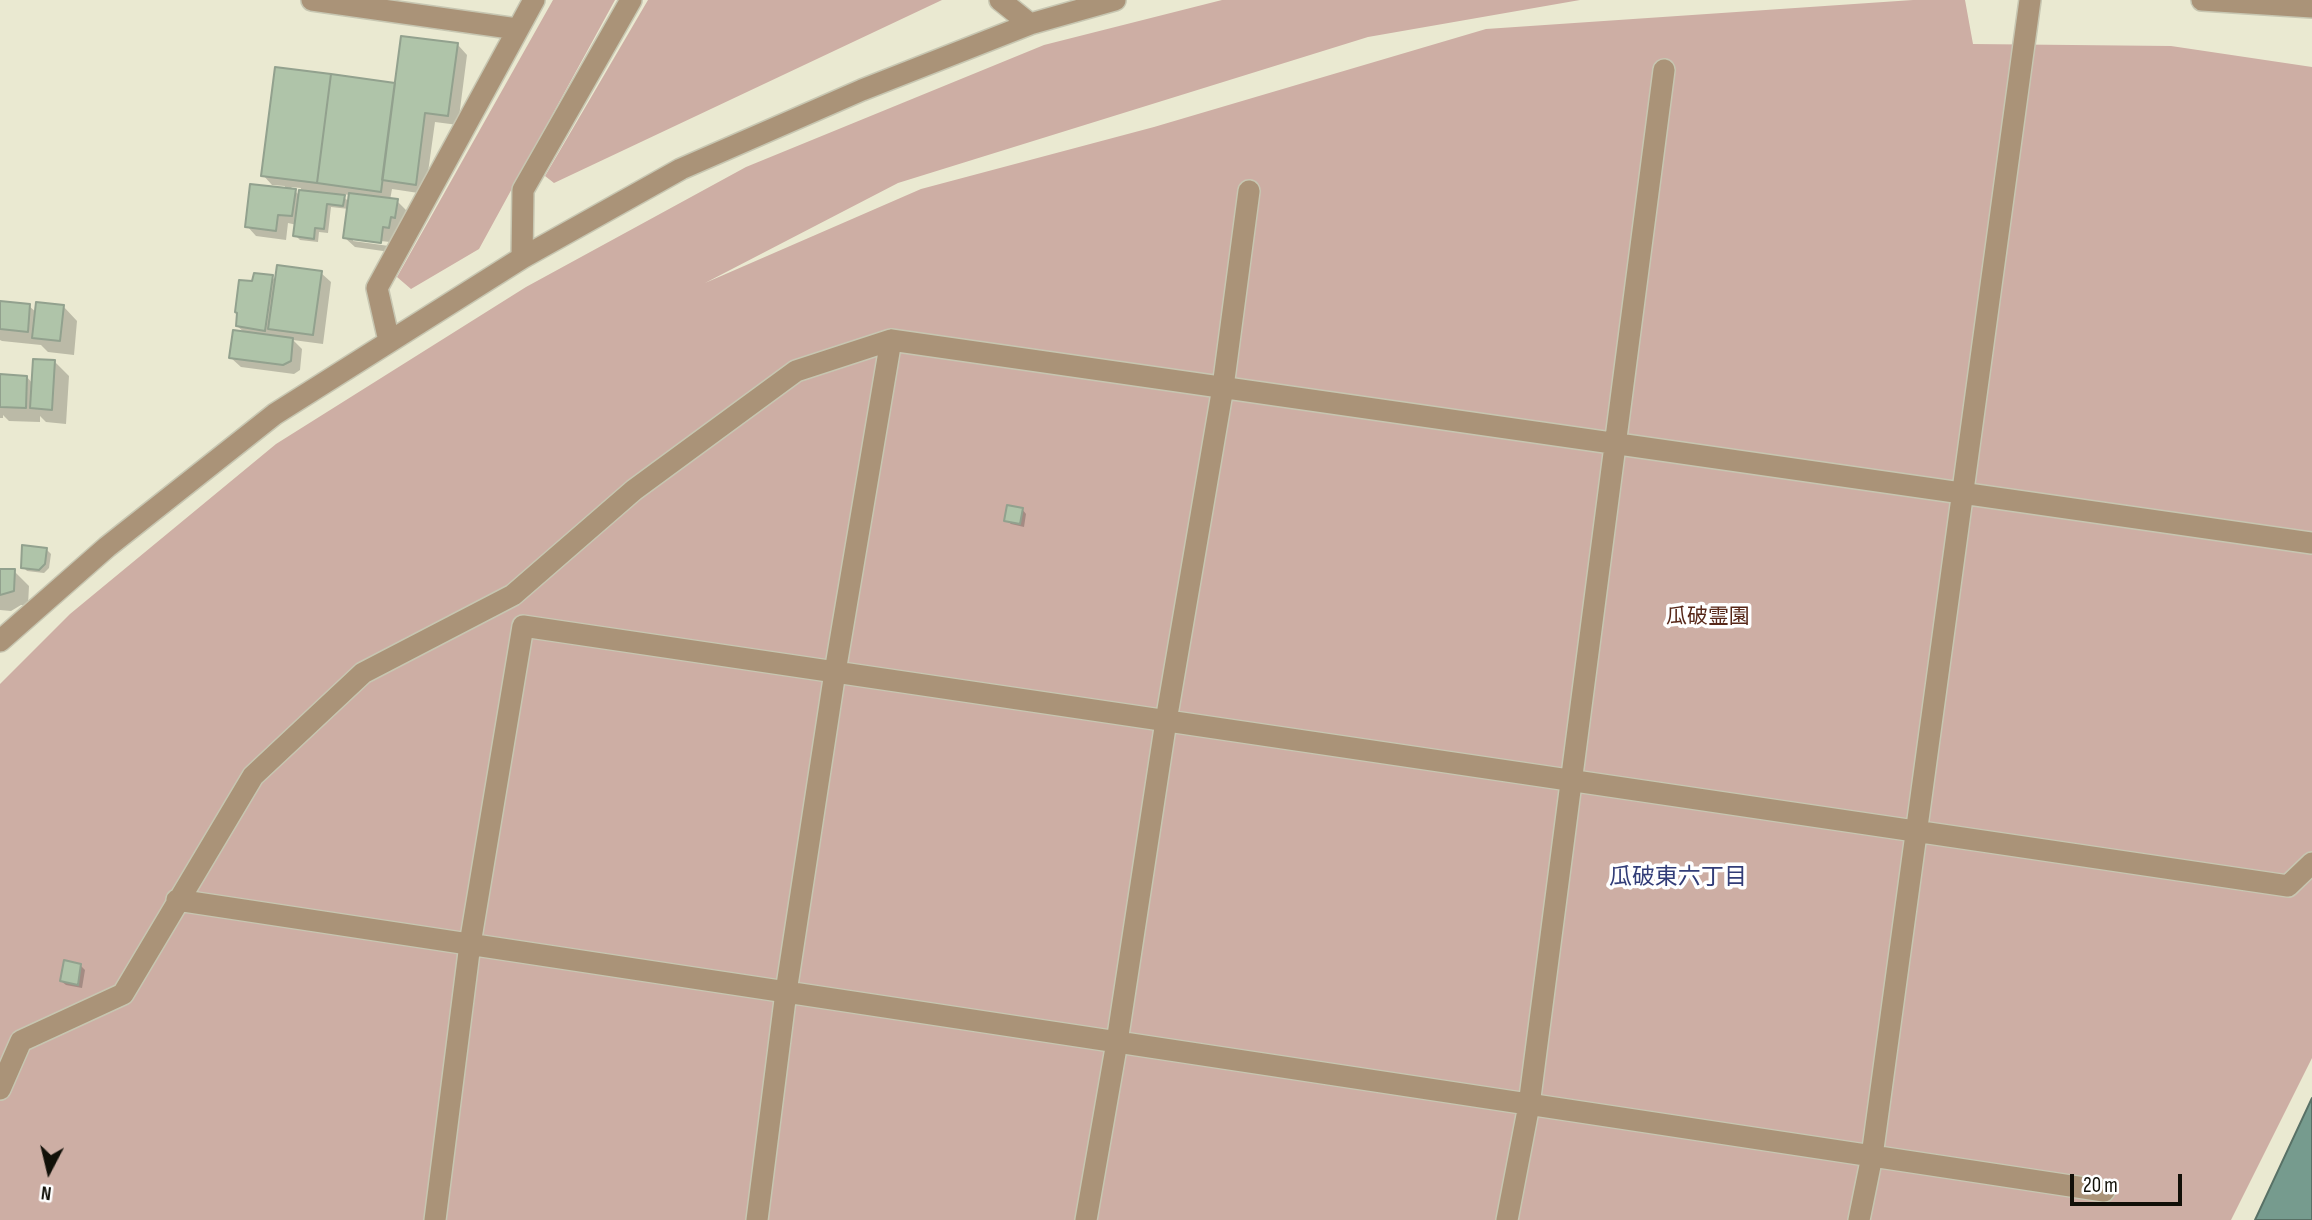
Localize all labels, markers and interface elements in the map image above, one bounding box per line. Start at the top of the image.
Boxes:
park label: 瓜破霊園 [1666,605,1750,631]
district label: 瓜破東六丁目 [1609,864,1747,892]
north arrow [14,1136,84,1206]
scale bar [2074,1160,2186,1204]
text: 20 m [2083,1173,2118,1198]
text: N [40,1180,53,1204]

